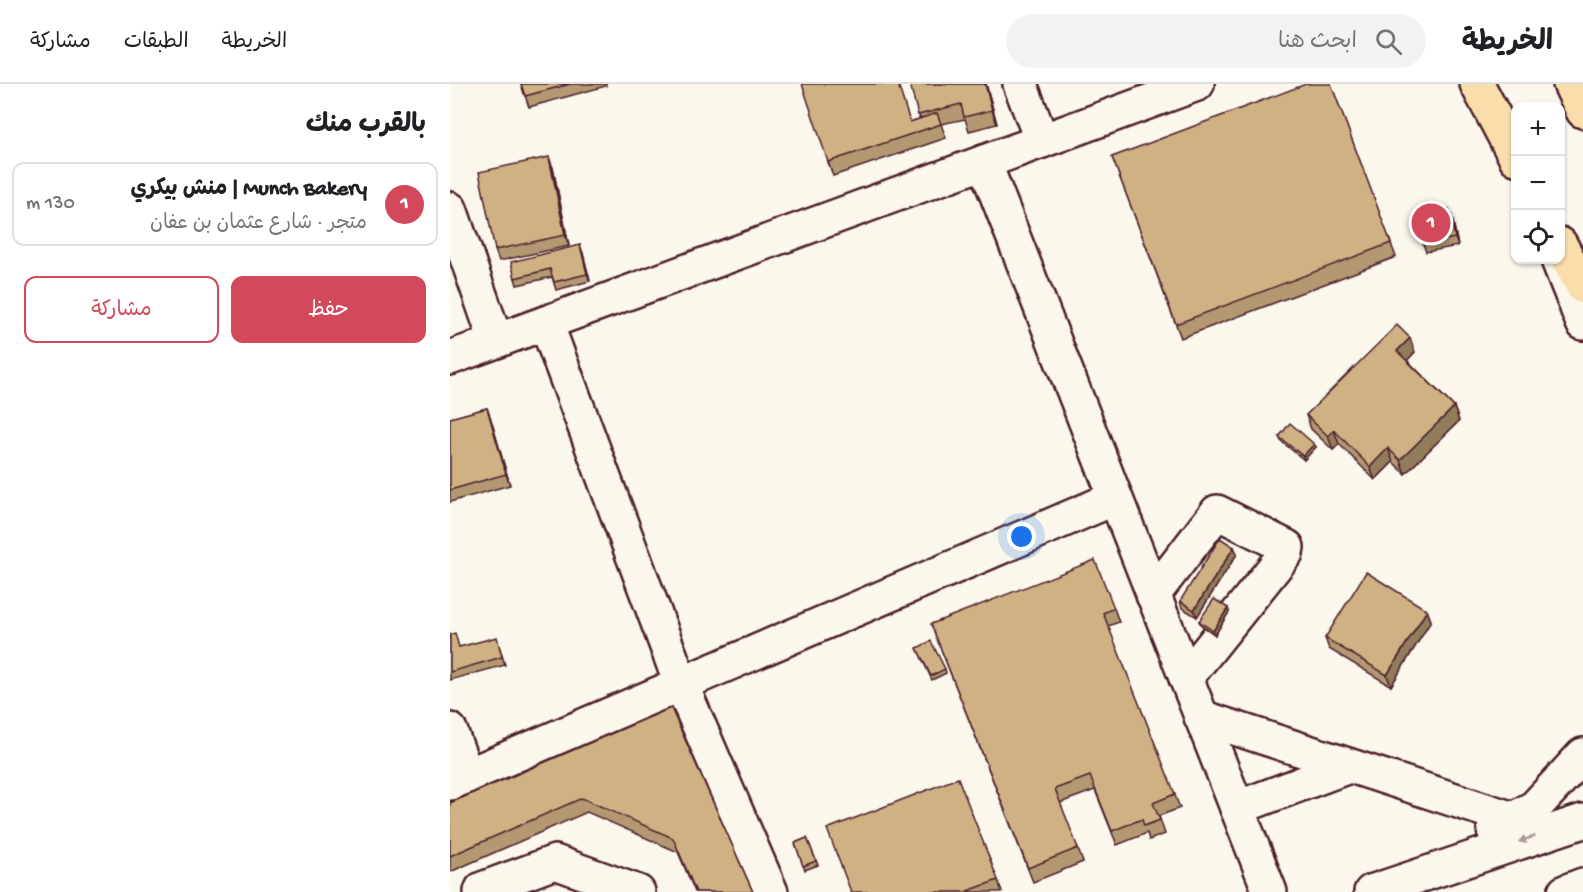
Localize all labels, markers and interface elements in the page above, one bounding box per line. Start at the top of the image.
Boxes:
search box [1006,14,1426,68]
icon: search [1372,25,1405,58]
text: الخريطة [1462,27,1553,60]
text: ابحث هنا [1278,30,1357,56]
text: مشاركة [30,31,91,56]
text: الطبقات [124,31,189,56]
text: الخريطة [222,31,287,56]
map controls [1511,102,1565,264]
button: + [1511,102,1565,156]
text: بالقرب منك [306,111,426,142]
button: − [1511,156,1565,210]
text: Munch Bakery | منش بيكري [131,177,367,203]
text: 130 m [26,193,75,216]
text: 1 [400,193,409,216]
pin: 1 [1412,200,1450,246]
button: locate [1511,210,1565,264]
text: متجر · شارع عثمان بن عفان [150,213,367,236]
button: مشاركة [24,276,219,343]
button: حفظ [231,276,426,343]
your location [1007,522,1036,551]
one-way arrow [1518,835,1536,845]

